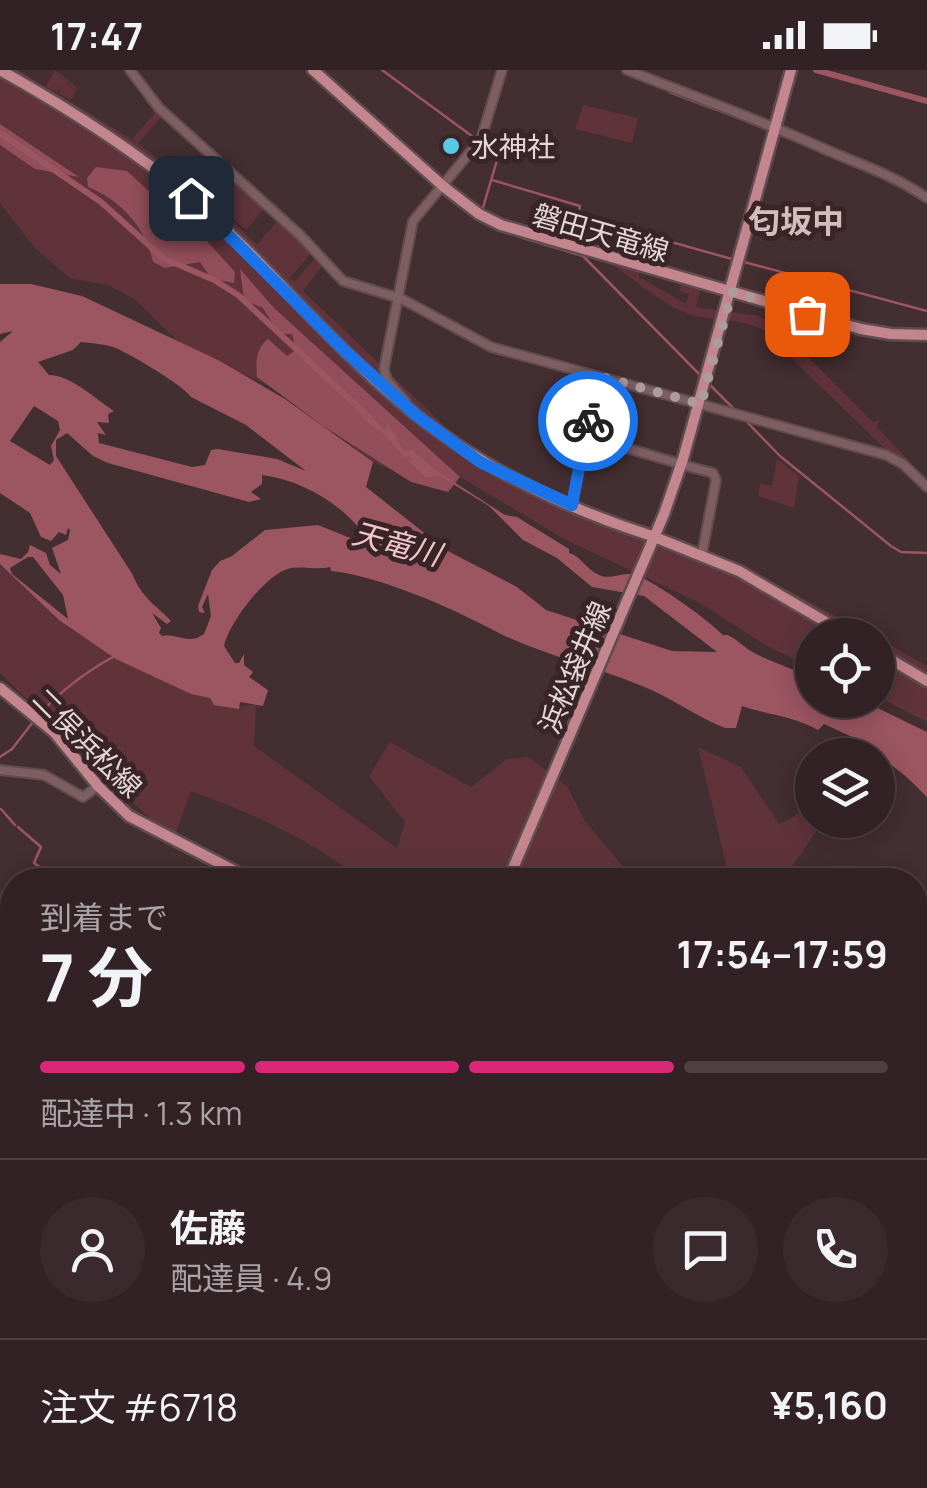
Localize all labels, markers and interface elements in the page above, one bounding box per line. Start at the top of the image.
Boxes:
text: 17:47 [50,9,143,61]
place label: 水神社 [471,127,555,165]
marker: 水神社 [440,135,462,157]
pin [149,156,234,241]
icon: home [164,171,219,226]
street label: 磐田天竜線 [528,194,674,270]
district label: 匂坂中 [748,199,844,243]
pin [765,272,850,357]
icon: bag [780,287,835,342]
courier [538,371,638,471]
icon: bike [561,394,616,449]
water label: 天竜川 [348,512,449,575]
street label: 浜松袋井線 [529,595,619,739]
map controls [795,618,895,838]
button: locate [795,618,895,718]
street label: 二俣浜松線 [25,679,151,805]
button: layers [795,738,895,838]
text: 到着まで [40,895,168,939]
text: 17:54–17:59 [677,927,888,979]
text: 7 分 [40,932,153,1021]
text: 配達中 · 1.3 km [40,1091,242,1135]
button: person [40,1197,145,1302]
button: chat [653,1197,758,1302]
button: phone [783,1197,888,1302]
text: 佐藤 [170,1201,246,1253]
text: 配達員 · 4.9 [170,1256,332,1300]
text: ¥5,160 [770,1378,888,1430]
text: 注文 #6718 [40,1380,238,1432]

